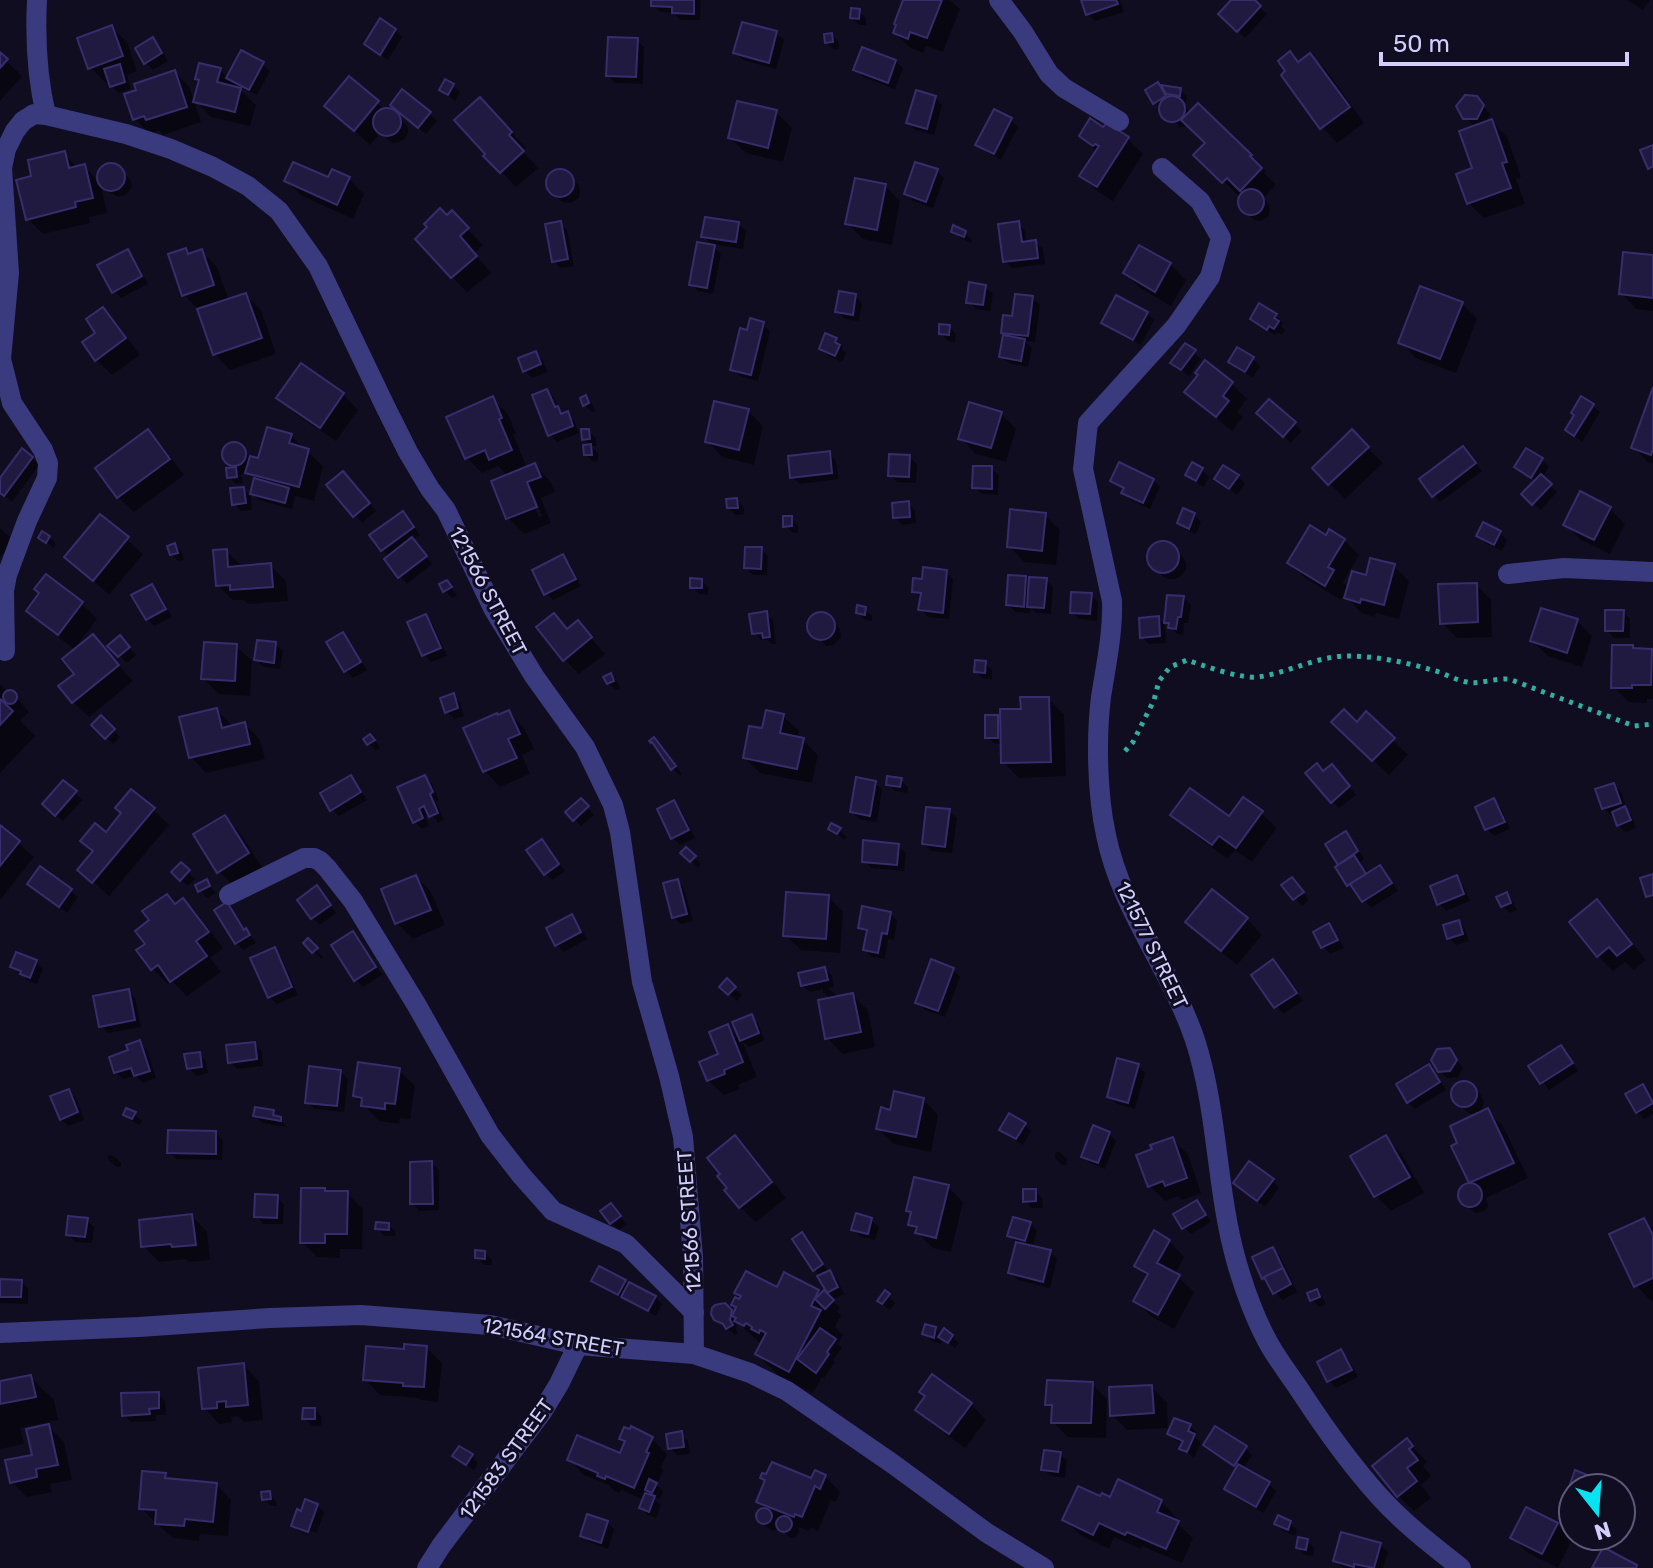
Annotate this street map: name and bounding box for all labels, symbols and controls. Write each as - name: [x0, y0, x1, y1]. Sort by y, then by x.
- scale bar: [1381, 16, 1627, 66]
- text: 50 m: [1393, 30, 1450, 58]
- street label: 121566 STREET: [444, 522, 532, 660]
- street label: 121577 STREET: [1111, 877, 1193, 1013]
- street label: 121566 STREET: [672, 1149, 706, 1293]
- street label: 121564 STREET: [481, 1313, 626, 1361]
- street label: 121583 STREET: [454, 1394, 558, 1524]
- north arrow: [1557, 1472, 1637, 1552]
- text: N: [1591, 1515, 1614, 1546]

